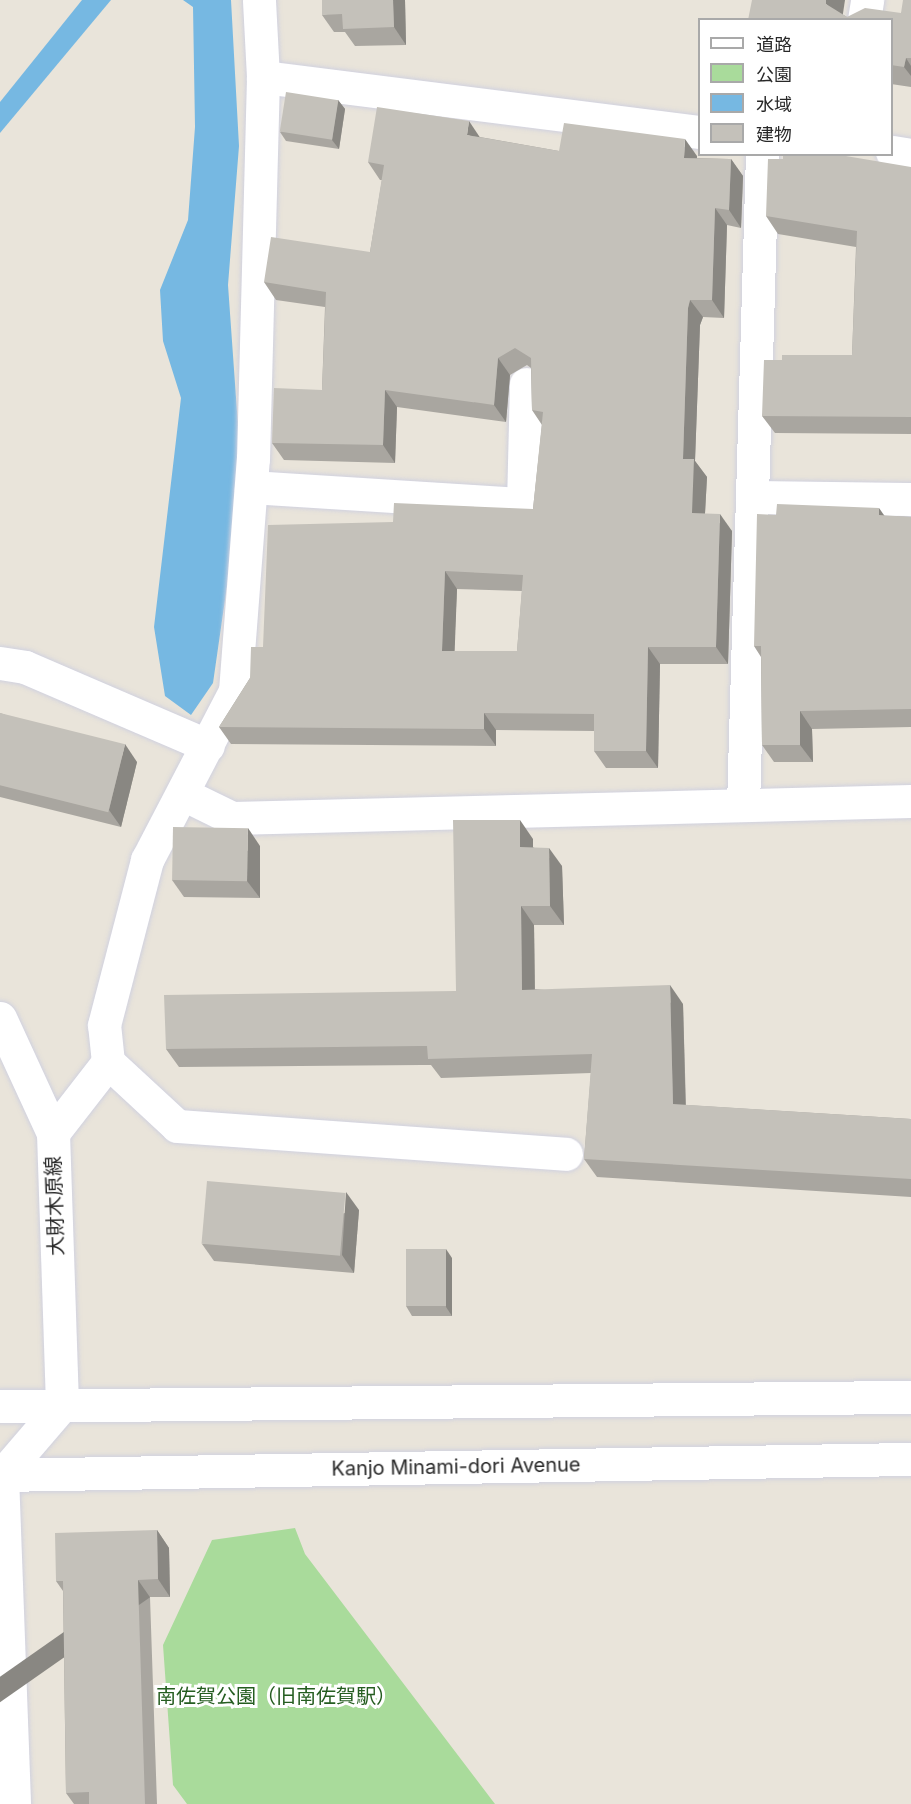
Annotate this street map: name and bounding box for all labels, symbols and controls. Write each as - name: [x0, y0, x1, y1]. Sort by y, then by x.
- legend: [698, 18, 893, 156]
- text: 道路: [756, 34, 792, 55]
- text: 公園: [756, 64, 792, 85]
- text: 水域: [756, 94, 792, 115]
- text: 建物: [756, 124, 792, 145]
- street label: 大財木原線: [41, 1156, 69, 1256]
- street label: Kanjo Minami-dori Avenue: [331, 1453, 581, 1481]
- park label: 南佐賀公園（旧南佐賀駅）: [156, 1684, 396, 1708]

